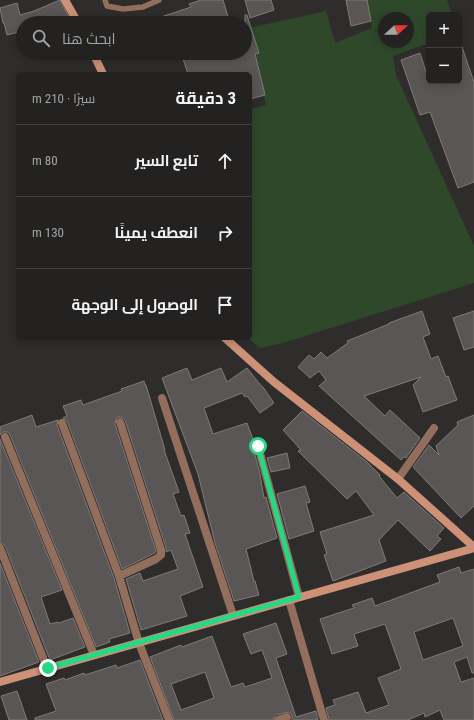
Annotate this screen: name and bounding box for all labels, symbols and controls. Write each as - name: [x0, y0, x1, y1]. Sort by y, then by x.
- north arrow: [378, 12, 414, 48]
- map controls: [426, 12, 462, 84]
- button: +: [426, 12, 462, 48]
- search box: [16, 16, 252, 60]
- icon: search: [30, 27, 52, 49]
- text: ابحث هنا: [62, 30, 116, 48]
- button: −: [426, 48, 462, 84]
- text: 3 دقيقة: [175, 88, 236, 108]
- text: سيرًا · 210 m: [32, 91, 95, 106]
- icon: ahead: [214, 150, 236, 172]
- text: تابع السير: [135, 152, 198, 170]
- text: 80 m: [32, 153, 58, 168]
- icon: right: [214, 222, 236, 244]
- text: انعطف يمينًا: [115, 224, 198, 242]
- text: 130 m: [32, 225, 64, 240]
- icon: arrive: [214, 294, 236, 316]
- text: الوصول إلى الوجهة: [72, 296, 198, 314]
- route start: [249, 437, 267, 455]
- route end: [39, 659, 57, 677]

